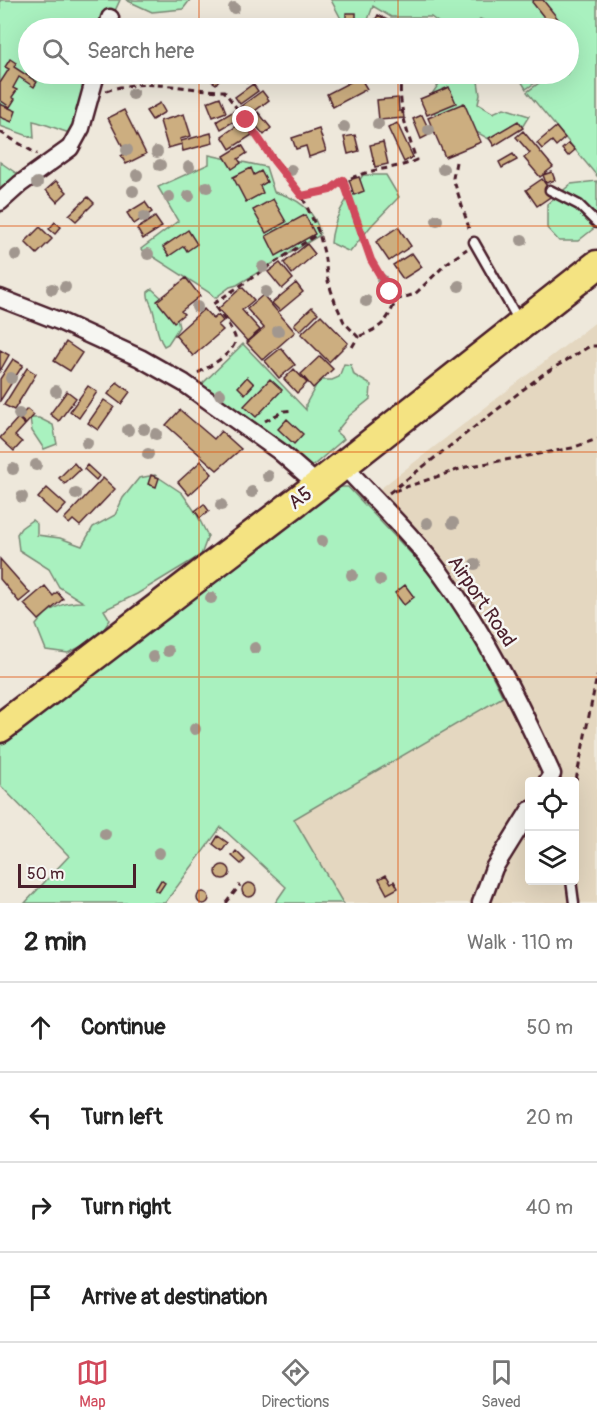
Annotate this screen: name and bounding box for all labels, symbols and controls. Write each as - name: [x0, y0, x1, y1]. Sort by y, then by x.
- search box: [18, 18, 579, 84]
- icon: search: [39, 35, 72, 68]
- text: Search here: [87, 37, 194, 65]
- route end: [232, 106, 258, 132]
- route start: [376, 278, 402, 304]
- street label: A5: [283, 481, 317, 515]
- street label: Airport Road: [442, 551, 522, 651]
- map controls: [525, 777, 579, 885]
- button: locate: [525, 777, 579, 831]
- button: layers: [525, 831, 579, 885]
- scale bar: [18, 861, 136, 888]
- text: 50 m: [27, 864, 64, 884]
- text: 2 min: [24, 926, 86, 958]
- text: Walk · 110 m: [467, 930, 573, 955]
- icon: ahead: [24, 1011, 57, 1044]
- text: Continue: [81, 1013, 165, 1041]
- text: 50 m: [526, 1015, 573, 1040]
- icon: left: [24, 1101, 57, 1134]
- text: Turn left: [81, 1103, 163, 1131]
- text: 20 m: [526, 1105, 573, 1130]
- icon: right: [24, 1191, 57, 1224]
- text: Turn right: [81, 1193, 171, 1221]
- text: 40 m: [526, 1195, 573, 1220]
- icon: arrive: [24, 1281, 57, 1314]
- text: Arrive at destination: [81, 1283, 267, 1311]
- tab: Map: [76, 1356, 109, 1412]
- tab: Directions: [261, 1356, 329, 1412]
- tab: Saved: [481, 1356, 521, 1412]

